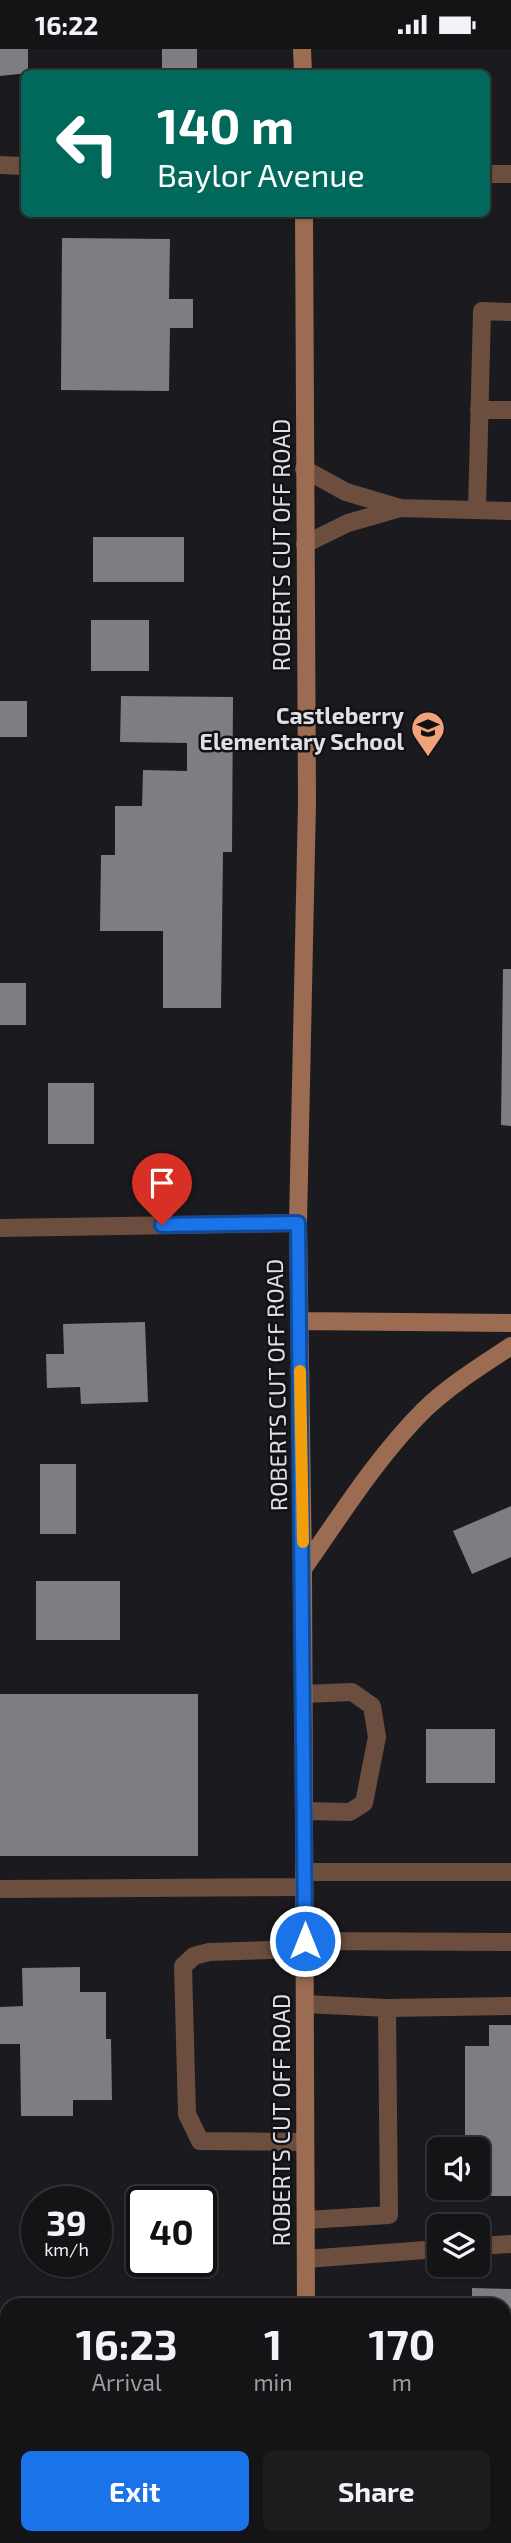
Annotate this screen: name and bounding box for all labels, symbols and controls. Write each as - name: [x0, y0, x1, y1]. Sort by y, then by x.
- text: 16:22: [35, 9, 98, 40]
- text: 140 m: [157, 95, 294, 154]
- icon: left: [42, 98, 133, 189]
- text: Baylor Avenue: [157, 155, 365, 193]
- street label: ROBERTS CUT OFF ROAD: [267, 419, 295, 671]
- place label: Castleberry Elementary School: [200, 701, 404, 755]
- school or university icon: Castleberry Elementary School: [409, 709, 447, 758]
- pin: [132, 1153, 192, 1225]
- icon: arrive: [143, 1164, 181, 1202]
- street label: ROBERTS CUT OFF ROAD: [260, 1259, 292, 1511]
- position arrow: [268, 1904, 342, 1978]
- street label: ROBERTS CUT OFF ROAD: [267, 1994, 295, 2246]
- map controls: [427, 2137, 490, 2277]
- button: sound: [427, 2137, 490, 2200]
- speed limit sign: 40: [126, 2186, 217, 2277]
- text: 39: [46, 2201, 87, 2243]
- button: layers: [427, 2214, 490, 2277]
- text: km/h: [44, 2238, 89, 2260]
- text: 16:23: [76, 2318, 178, 2368]
- text: 1: [264, 2318, 282, 2368]
- text: 170: [368, 2318, 435, 2368]
- text: Arrival: [92, 2368, 162, 2396]
- text: min: [253, 2368, 293, 2396]
- text: m: [392, 2368, 412, 2396]
- button: Exit: [21, 2451, 249, 2531]
- button: Share: [263, 2451, 490, 2531]

